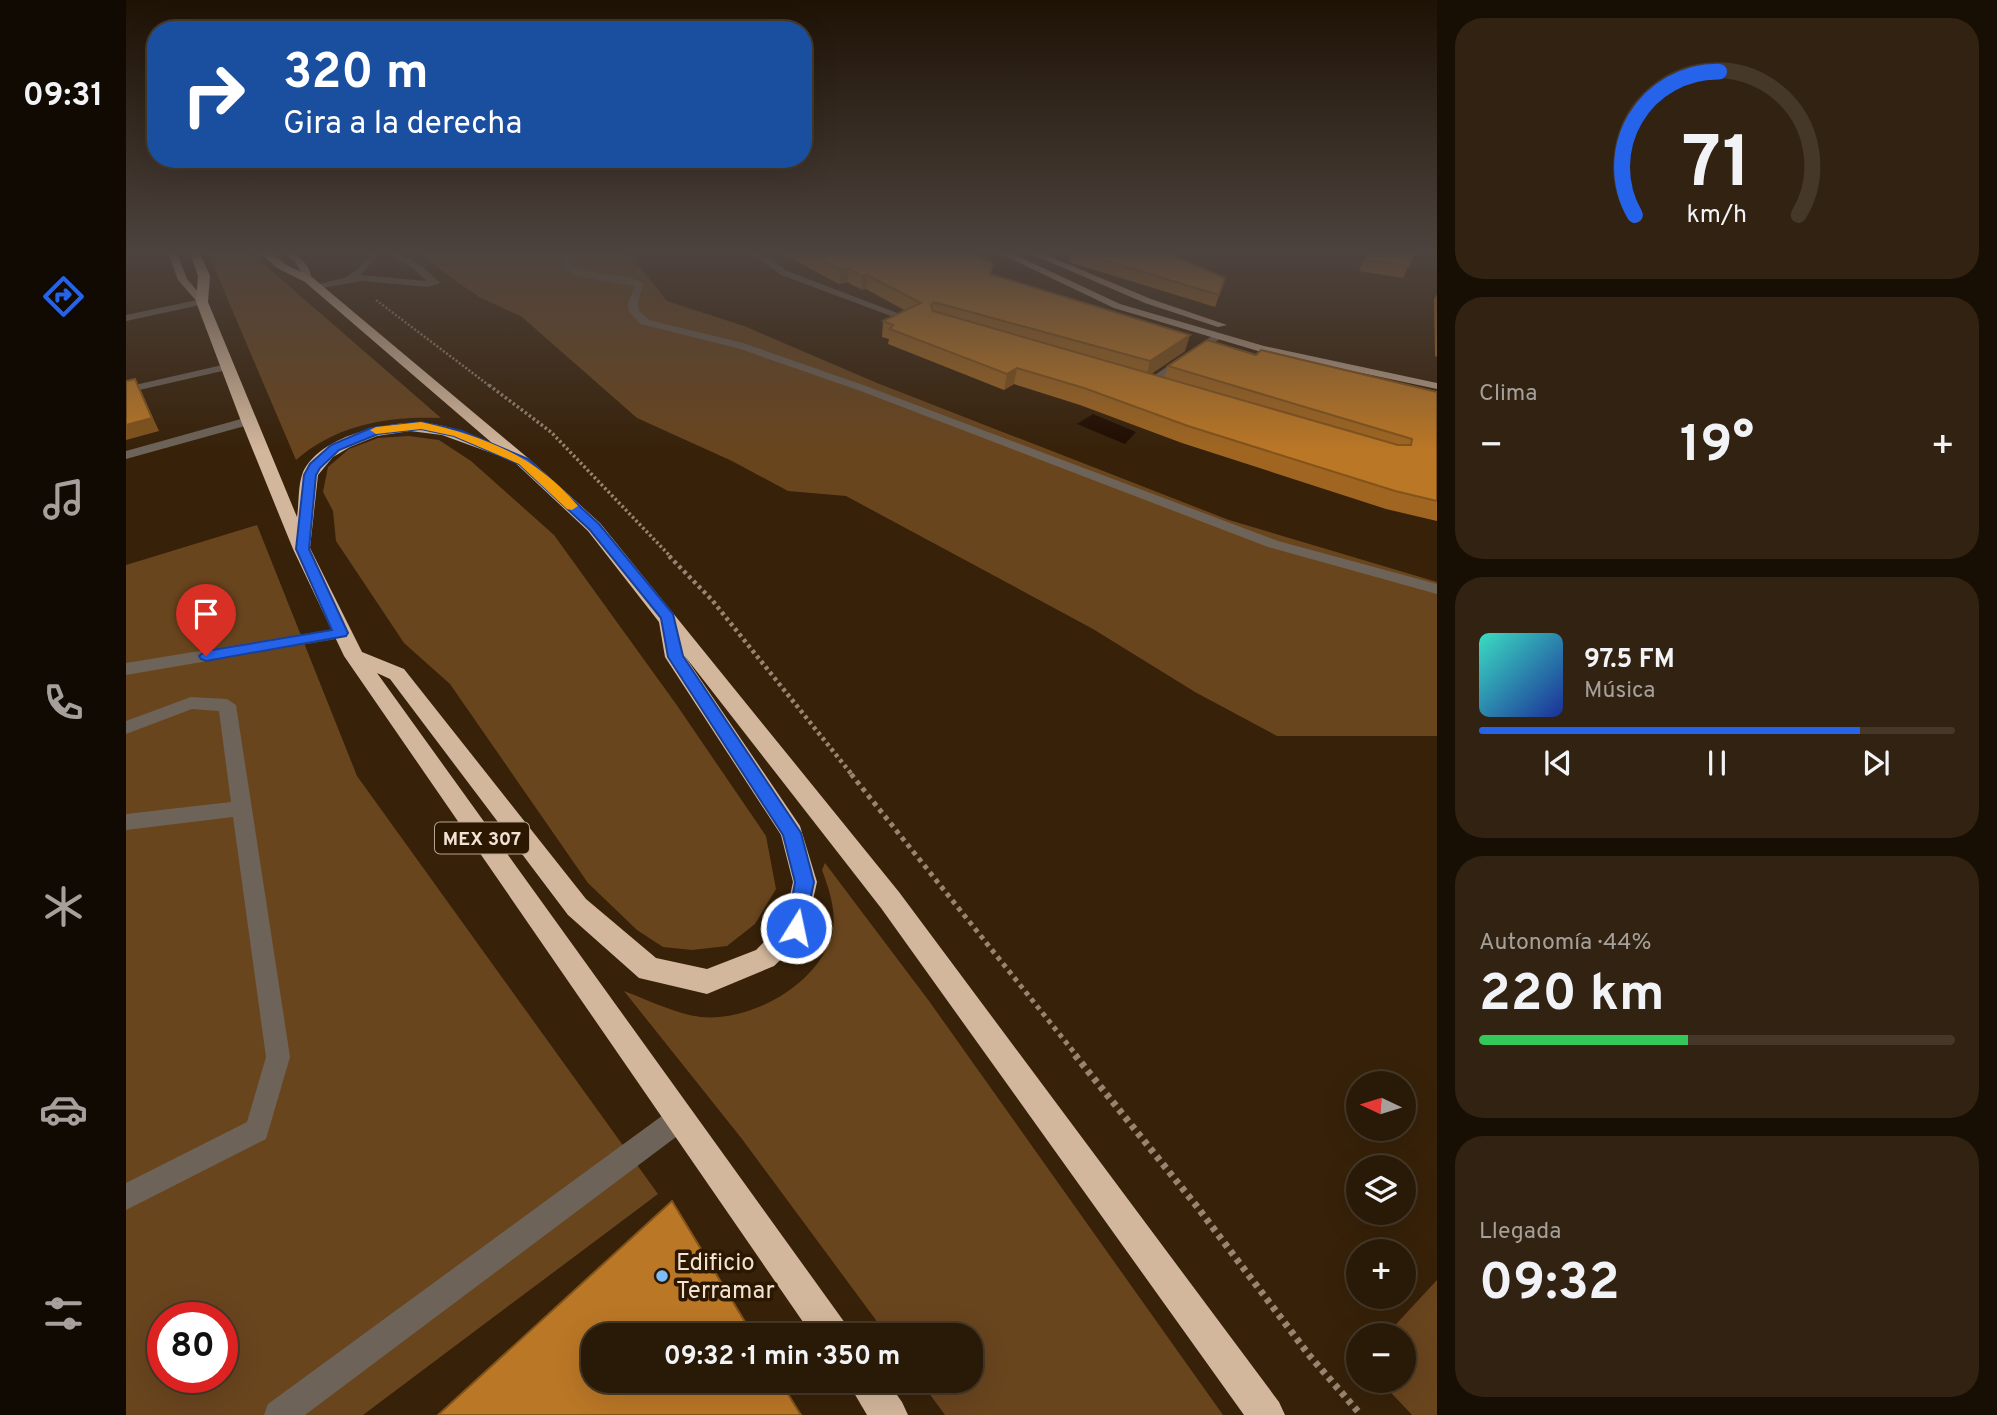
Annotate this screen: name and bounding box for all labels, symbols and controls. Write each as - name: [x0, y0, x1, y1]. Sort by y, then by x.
- text: 320 m: [283, 44, 429, 106]
- icon: right: [168, 49, 259, 140]
- text: 09:31: [23, 77, 103, 117]
- text: Gira a la derecha: [283, 105, 522, 145]
- text: 71: [1682, 121, 1752, 213]
- text: km/h: [1687, 200, 1747, 232]
- icon: directions: [39, 272, 88, 321]
- text: Clima: [1479, 380, 1537, 409]
- text: 19°: [1680, 414, 1754, 480]
- text: −: [1479, 423, 1504, 472]
- text: +: [1930, 423, 1955, 472]
- icon: music: [39, 475, 88, 524]
- pin: [176, 584, 236, 656]
- icon: arrive: [187, 595, 225, 633]
- text: 97.5 FM: [1584, 644, 1675, 677]
- text: Música: [1584, 677, 1655, 706]
- icon: phone: [39, 678, 88, 727]
- icon: previous: [1539, 744, 1577, 782]
- icon: pause: [1698, 744, 1736, 782]
- icon: next: [1857, 744, 1895, 782]
- road number: MEX 307: [435, 822, 529, 853]
- icon: climate: [39, 882, 88, 931]
- position arrow: [759, 891, 833, 965]
- text: Autonomía · 44%: [1479, 929, 1651, 958]
- text: 220 km: [1479, 963, 1665, 1029]
- north arrow: [1346, 1071, 1416, 1141]
- map controls: [1346, 1071, 1416, 1393]
- icon: car: [39, 1085, 88, 1134]
- button: layers: [1346, 1155, 1416, 1225]
- text: Llegada: [1479, 1218, 1561, 1247]
- button: +: [1346, 1239, 1416, 1309]
- place label: Edificio Terramar: [676, 1249, 775, 1307]
- text: 09:32: [1479, 1252, 1620, 1318]
- marker: Edificio Terramar: [654, 1268, 670, 1284]
- icon: filters: [39, 1289, 88, 1338]
- speed limit sign: 80: [147, 1302, 238, 1393]
- button: −: [1346, 1323, 1416, 1393]
- text: 09:32 · 1 min · 350 m: [664, 1341, 900, 1374]

